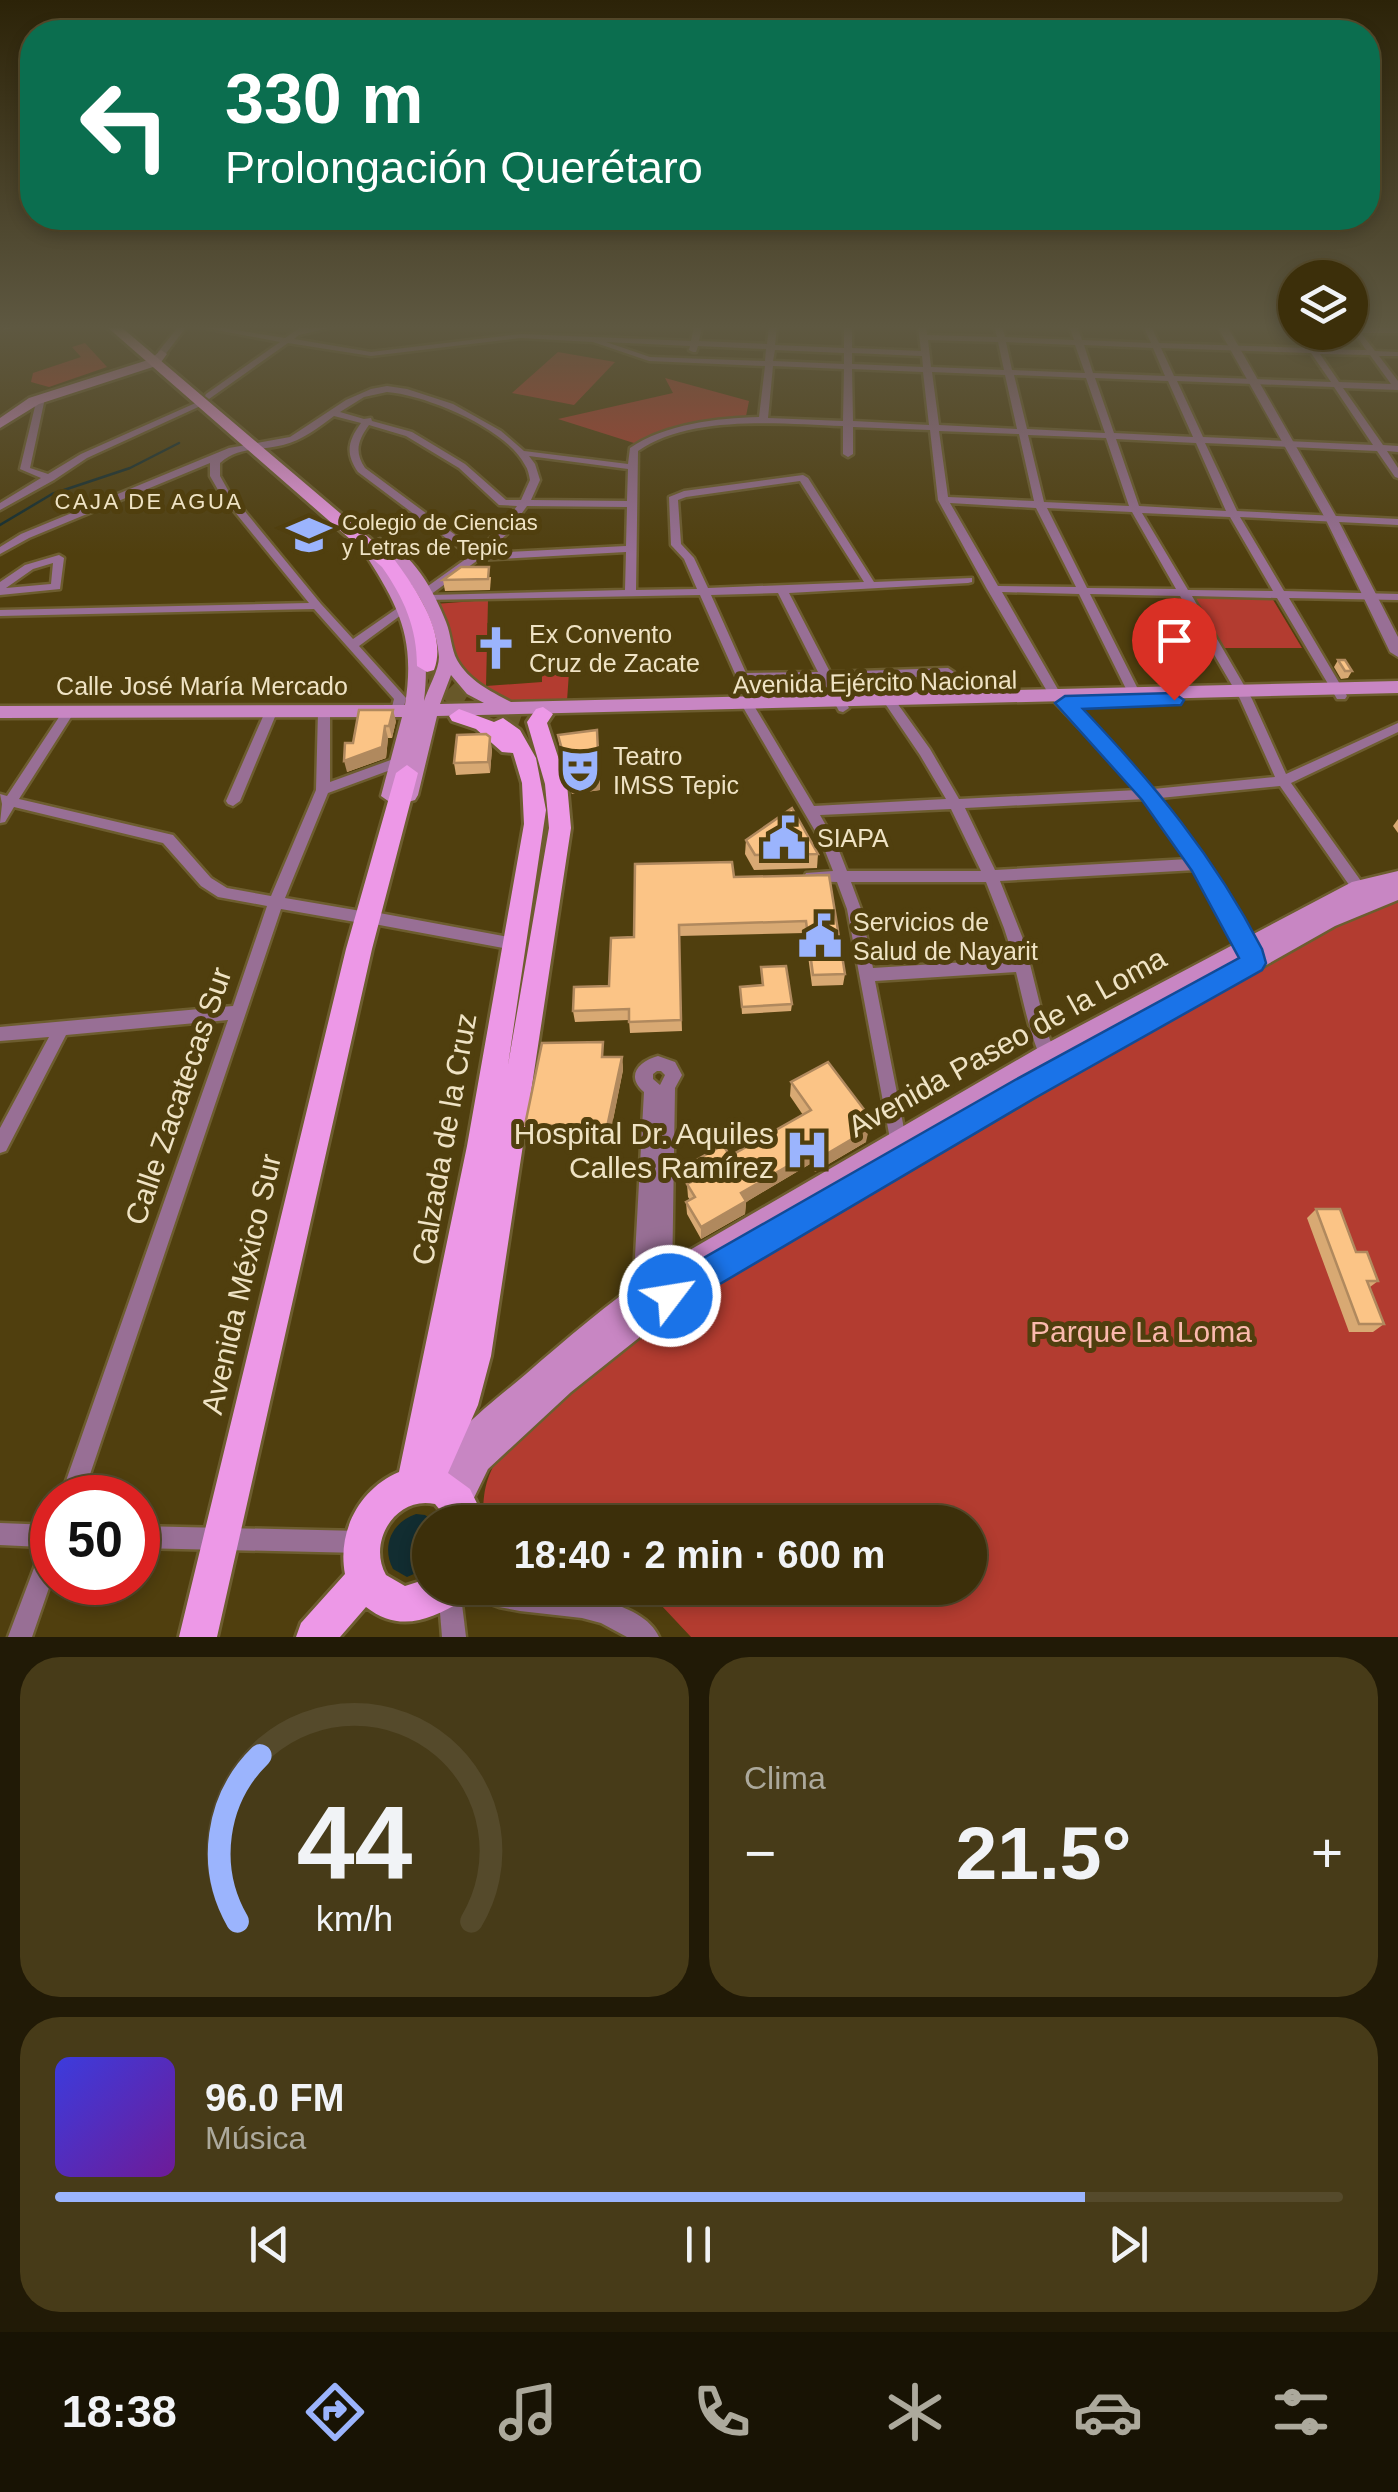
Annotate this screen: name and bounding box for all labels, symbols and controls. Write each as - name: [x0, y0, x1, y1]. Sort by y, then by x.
- icon: left: [60, 60, 190, 190]
- text: 330 m: [225, 60, 423, 138]
- text: Prolongación Querétaro: [225, 142, 703, 193]
- map controls: [1278, 260, 1368, 350]
- button: layers: [1278, 260, 1368, 350]
- district label: CAJA DE AGUA: [55, 489, 243, 514]
- place label: Colegio de Ciencias y Letras de Tepic: [342, 510, 538, 560]
- school or university icon: Colegio de Ciencias y Letras de Tepic: [285, 511, 333, 559]
- pin: [1132, 598, 1217, 701]
- icon: arrive: [1147, 613, 1202, 668]
- place label: Ex Convento Cruz de Zacate: [529, 620, 700, 677]
- church icon: Ex Convento Cruz de Zacate: [472, 624, 520, 672]
- street label: Avenida Ejército Nacional: [733, 666, 1017, 698]
- street label: Calle José María Mercado: [56, 672, 348, 700]
- place label: Teatro IMSS Tepic: [613, 742, 739, 799]
- theatre icon: Teatro IMSS Tepic: [556, 746, 604, 794]
- public building icon: SIAPA: [760, 814, 808, 862]
- place label: SIAPA: [817, 824, 889, 852]
- place label: Servicios de Salud de Nayarit: [853, 908, 1038, 965]
- public building icon: Servicios de Salud de Nayarit: [796, 912, 844, 960]
- street label: Avenida Paseo de la Loma: [842, 941, 1172, 1143]
- street label: Calle Zacatecas Sur: [118, 963, 238, 1229]
- street label: Calzada de la Cruz: [406, 1011, 482, 1267]
- place label: Hospital Dr. Aquiles Calles Ramírez: [514, 1117, 774, 1184]
- hospital icon: Hospital Dr. Aquiles Calles Ramírez: [783, 1126, 831, 1174]
- street label: Avenida México Sur: [195, 1151, 287, 1417]
- position arrow: [618, 1244, 722, 1348]
- park label: Parque La Loma: [1030, 1315, 1252, 1348]
- speed limit sign: 50: [30, 1475, 160, 1605]
- text: 18:40 · 2 min · 600 m: [514, 1534, 885, 1576]
- text: Clima: [744, 1760, 826, 1796]
- text: 44: [297, 1785, 412, 1901]
- text: 21.5°: [956, 1811, 1131, 1895]
- text: −: [744, 1822, 776, 1884]
- text: +: [1311, 1822, 1343, 1884]
- text: km/h: [316, 1899, 393, 1939]
- text: 96.0 FM: [205, 2077, 344, 2119]
- text: Música: [205, 2120, 306, 2156]
- icon: previous: [242, 2217, 297, 2272]
- icon: pause: [671, 2217, 726, 2272]
- icon: next: [1101, 2217, 1156, 2272]
- icon: directions: [300, 2377, 370, 2447]
- icon: music: [493, 2377, 563, 2447]
- icon: phone: [687, 2377, 757, 2447]
- icon: climate: [880, 2377, 950, 2447]
- icon: car: [1073, 2377, 1143, 2447]
- icon: filters: [1266, 2377, 1336, 2447]
- text: 18:38: [62, 2386, 177, 2437]

